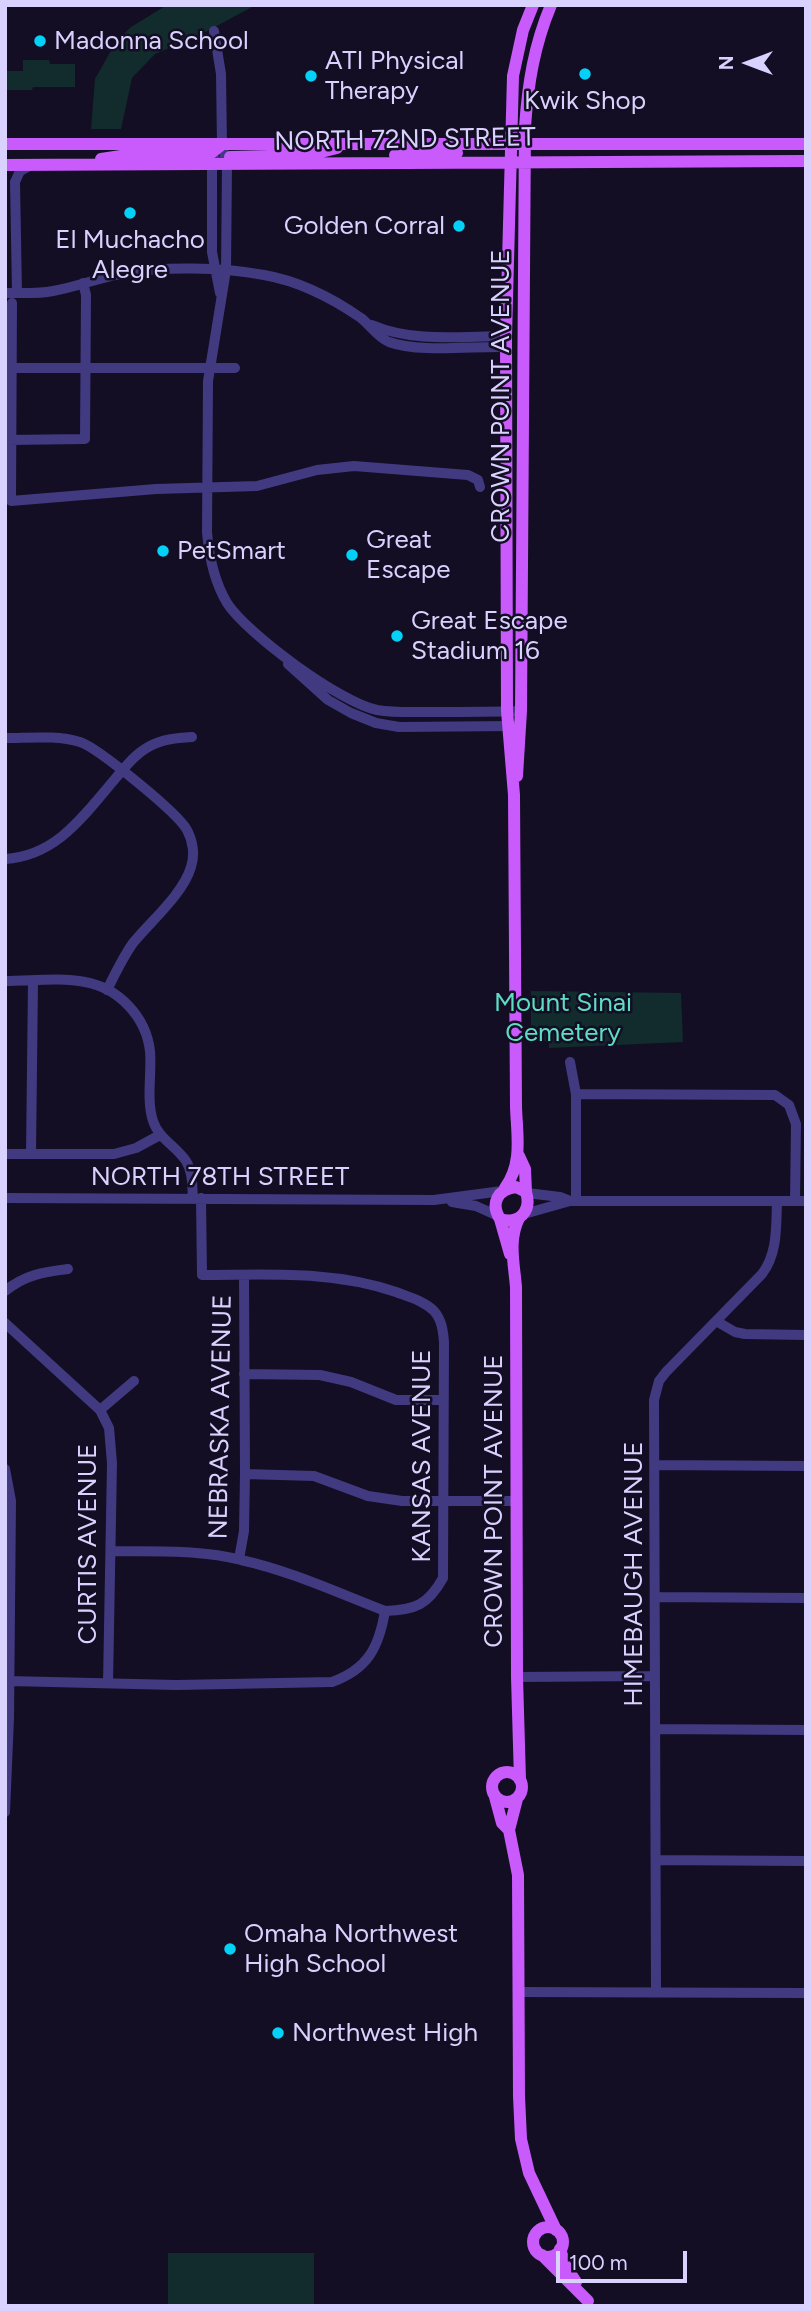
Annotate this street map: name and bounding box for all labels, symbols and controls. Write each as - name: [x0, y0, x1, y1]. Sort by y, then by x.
- place label: Madonna School: [54, 25, 249, 57]
- north arrow: [713, 28, 783, 98]
- marker: Madonna School: [32, 33, 48, 49]
- place label: ATI Physical Therapy: [325, 45, 464, 106]
- text: N: [715, 56, 738, 70]
- marker: Kwik Shop: [577, 66, 593, 82]
- marker: ATI Physical Therapy: [303, 68, 319, 84]
- place label: Kwik Shop: [524, 85, 646, 117]
- street label: NORTH 72ND STREET: [274, 122, 536, 158]
- marker: El Muchacho Alegre: [122, 205, 138, 221]
- place label: Golden Corral: [284, 210, 445, 242]
- marker: Golden Corral: [451, 218, 467, 234]
- place label: El Muchacho Alegre: [55, 224, 205, 286]
- street label: CROWN POINT AVENUE: [485, 249, 517, 543]
- place label: Great Escape: [366, 524, 450, 586]
- place label: PetSmart: [177, 535, 286, 567]
- marker: PetSmart: [155, 543, 171, 559]
- marker: Great Escape: [344, 547, 360, 563]
- place label: Great Escape Stadium 16: [411, 605, 568, 666]
- marker: Great Escape Stadium 16: [389, 628, 405, 644]
- park label: Mount Sinai Cemetery: [494, 987, 632, 1048]
- street label: NORTH 78TH STREET: [91, 1161, 349, 1193]
- street label: NEBRASKA AVENUE: [203, 1294, 239, 1540]
- street label: KANSAS AVENUE: [406, 1349, 438, 1563]
- street label: CROWN POINT AVENUE: [478, 1354, 510, 1648]
- street label: HIMEBAUGH AVENUE: [618, 1441, 650, 1707]
- street label: CURTIS AVENUE: [72, 1444, 104, 1644]
- place label: Omaha Northwest High School: [244, 1918, 458, 1980]
- marker: Omaha Northwest High School: [222, 1941, 238, 1957]
- place label: Northwest High: [292, 2017, 478, 2049]
- marker: Northwest High: [270, 2025, 286, 2041]
- scale bar: [559, 2238, 690, 2282]
- text: 100 m: [569, 2250, 628, 2275]

